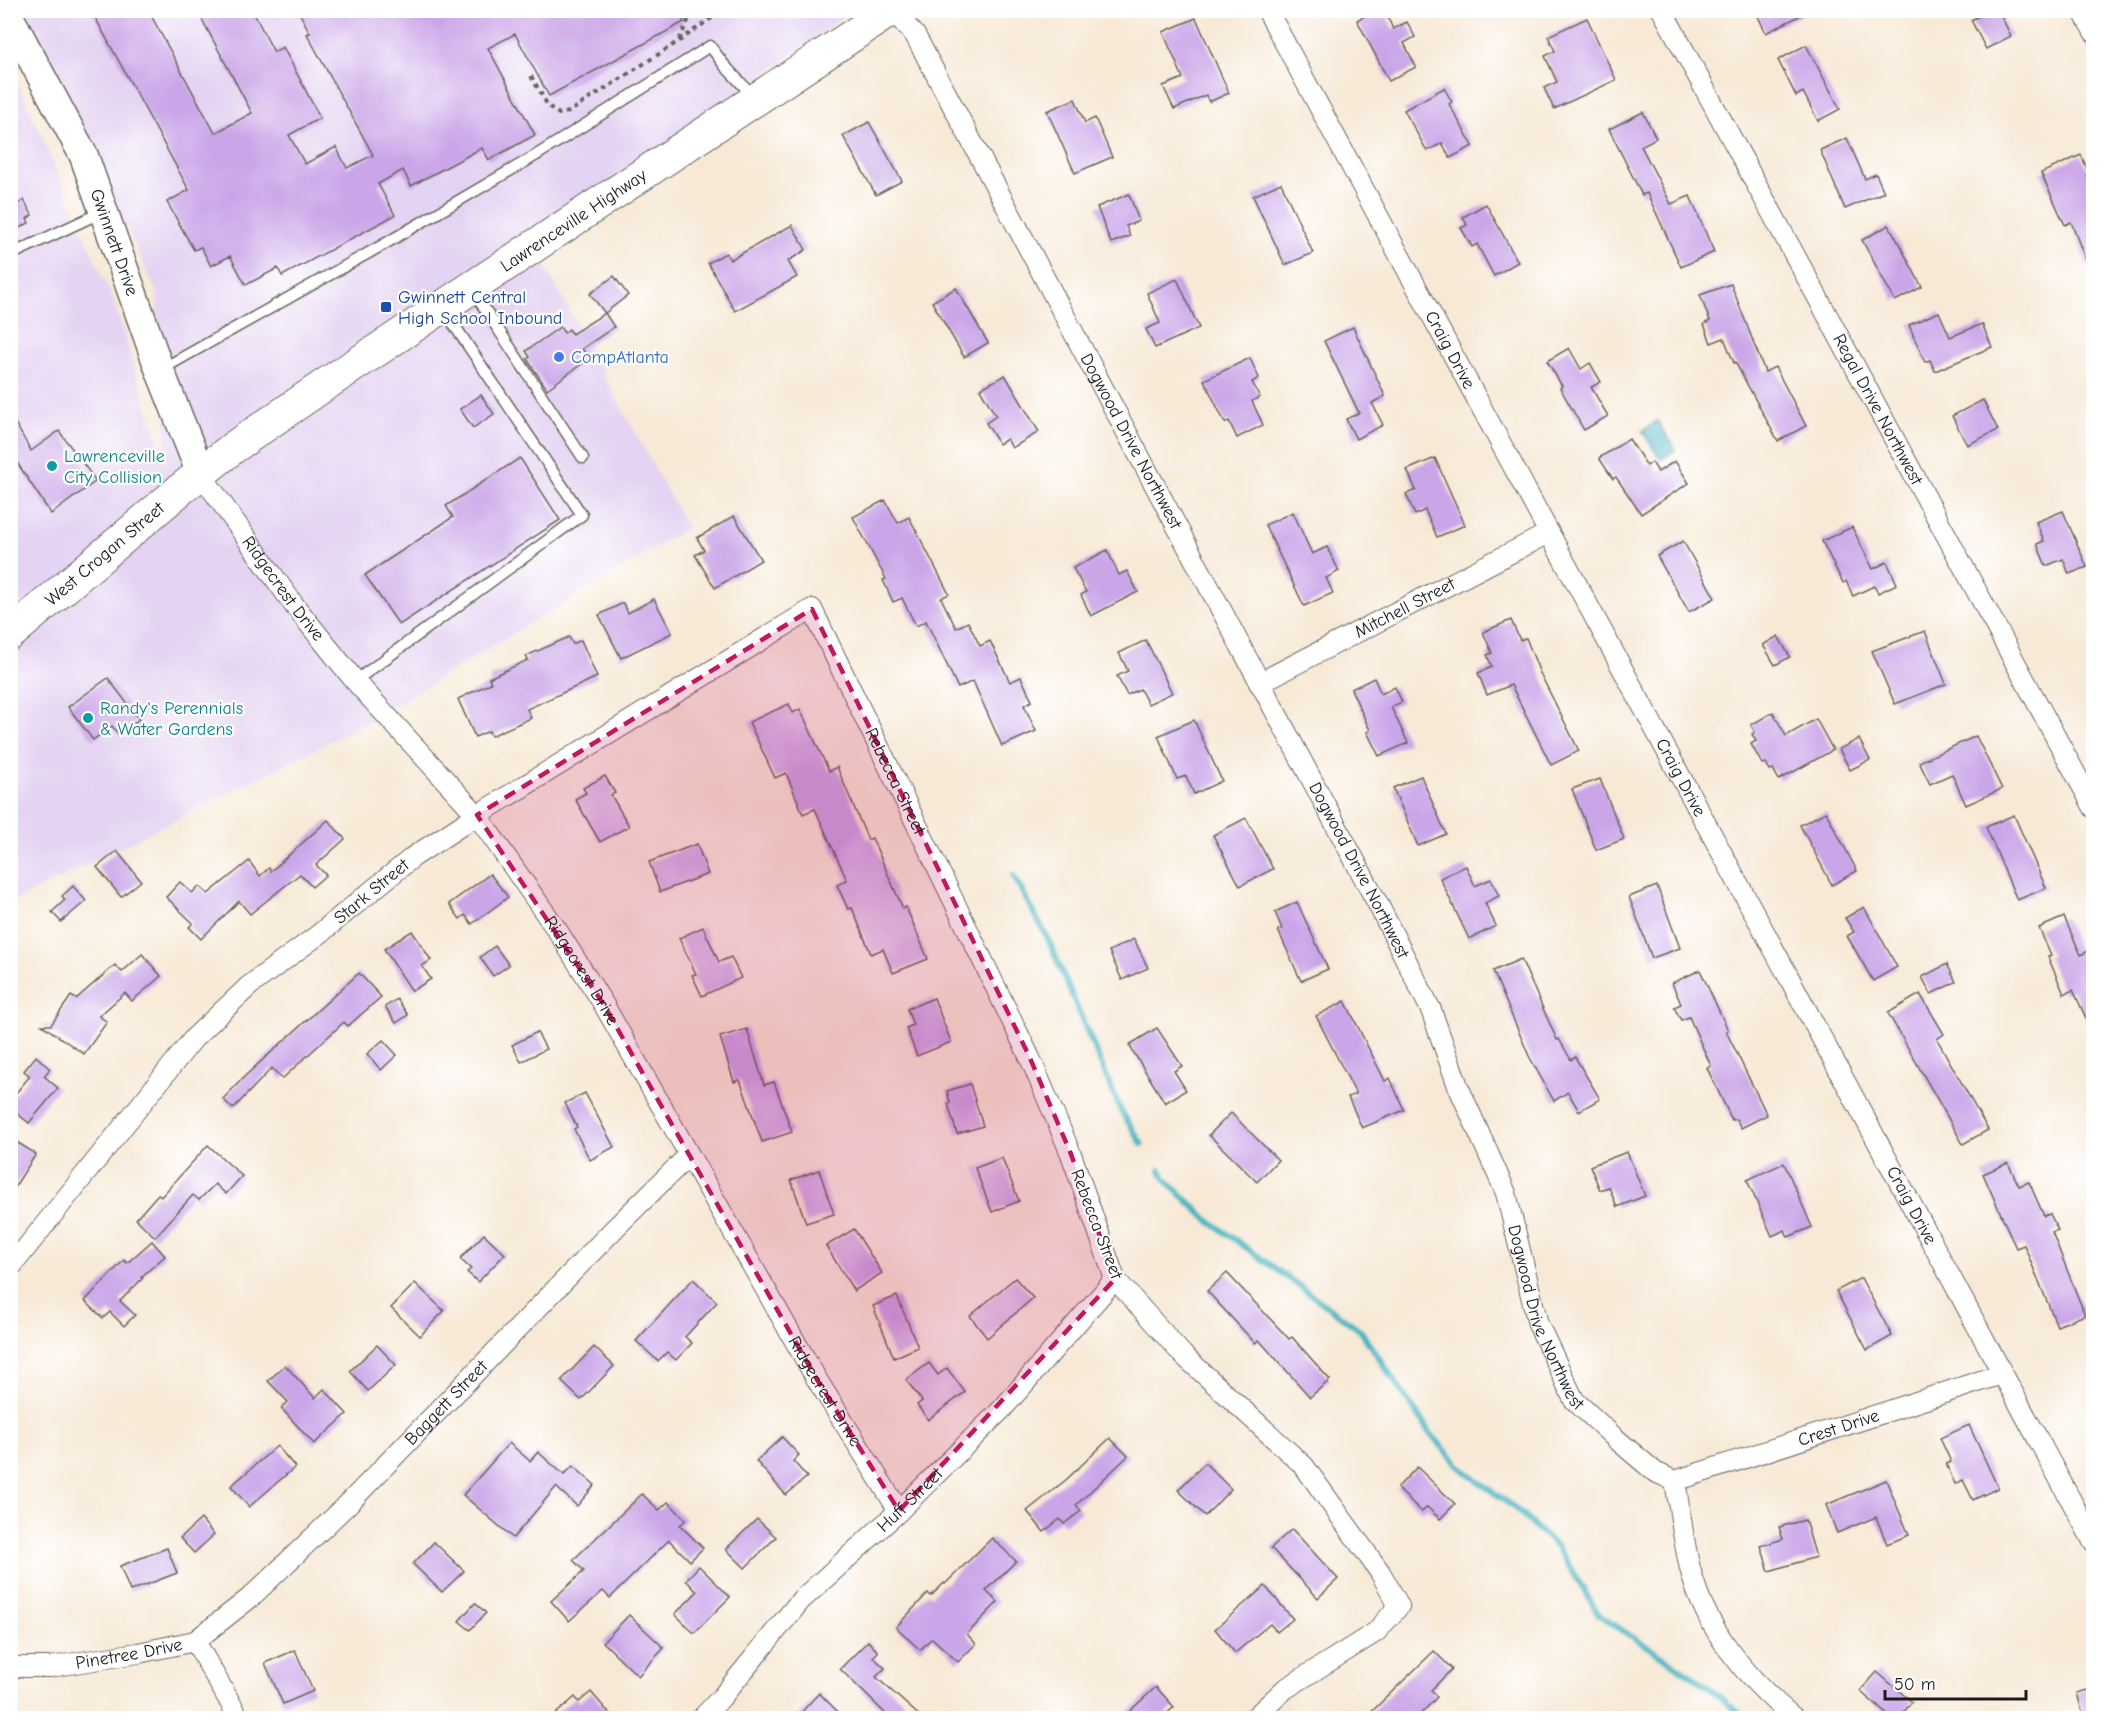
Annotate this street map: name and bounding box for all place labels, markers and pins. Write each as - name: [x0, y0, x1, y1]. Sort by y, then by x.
- place label: Gwinnett Central High School Inbound: [398, 287, 562, 329]
- marker: Gwinnett Central High School Inbound: [379, 300, 393, 314]
- place label: CompAtlanta: [571, 347, 669, 368]
- marker: CompAtlanta: [552, 350, 566, 364]
- place label: Lawrenceville City Collision: [64, 446, 165, 488]
- marker: Lawrenceville City Collision: [45, 459, 59, 473]
- place label: Randy's Perennials & Water Gardens: [100, 698, 243, 740]
- marker: Randy's Perennials & Water Gardens: [81, 711, 95, 725]

